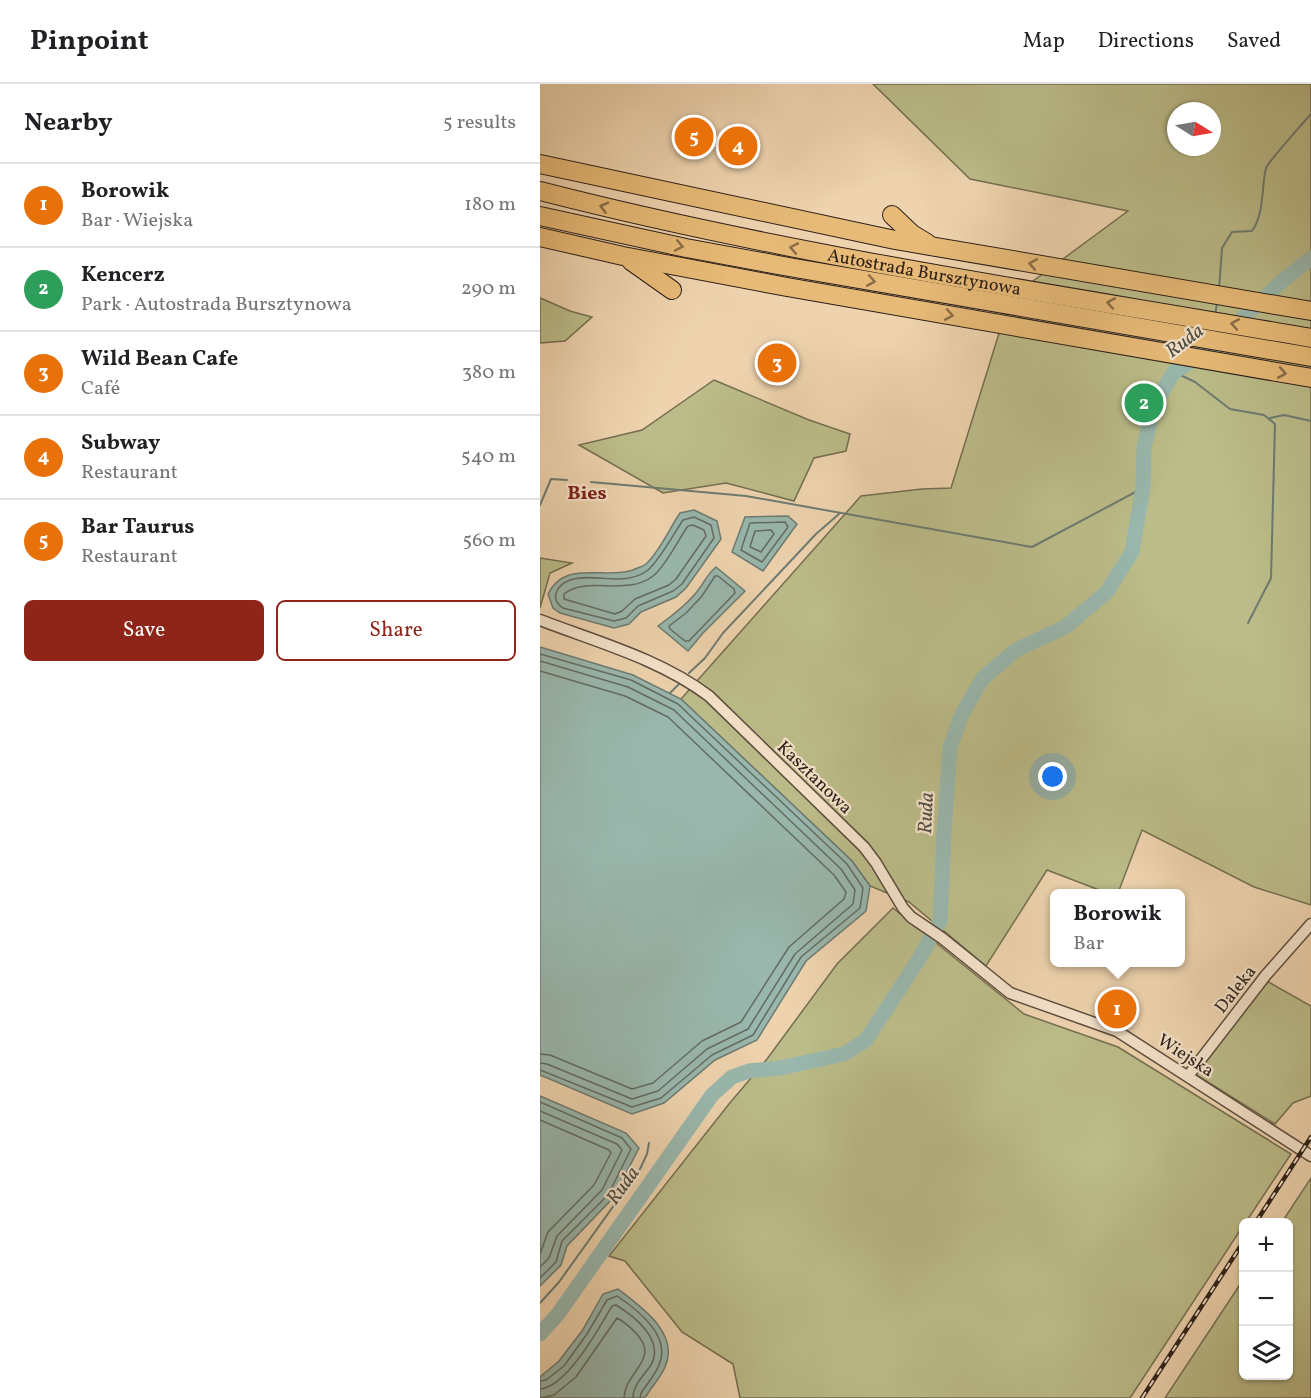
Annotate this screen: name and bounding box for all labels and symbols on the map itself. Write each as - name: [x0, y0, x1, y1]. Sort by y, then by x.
- north arrow: [1167, 102, 1221, 156]
- pin: 5: [674, 115, 714, 160]
- pin: 4: [718, 124, 758, 168]
- one-way arrow: [599, 202, 609, 215]
- one-way arrow: [674, 239, 684, 252]
- one-way arrow: [790, 242, 799, 254]
- street label: Autostrada Bursztynowa: [825, 244, 1023, 303]
- one-way arrow: [1028, 258, 1038, 271]
- one-way arrow: [866, 274, 876, 287]
- one-way arrow: [1106, 297, 1116, 310]
- one-way arrow: [944, 308, 954, 321]
- water label: Ruda: [1160, 318, 1210, 365]
- one-way arrow: [1230, 319, 1239, 331]
- pin: 3: [758, 340, 796, 386]
- one-way arrow: [1277, 366, 1287, 379]
- pin: 2: [1124, 380, 1164, 426]
- district label: Bies: [567, 480, 607, 508]
- street label: Kasztanowa: [771, 736, 857, 821]
- your location: [1038, 762, 1067, 791]
- water label: Ruda: [912, 792, 942, 835]
- street label: Daleka: [1209, 961, 1263, 1019]
- pin: 1: [1098, 986, 1136, 1032]
- street label: Wiejska: [1152, 1029, 1218, 1084]
- water label: Ruda: [600, 1161, 647, 1211]

